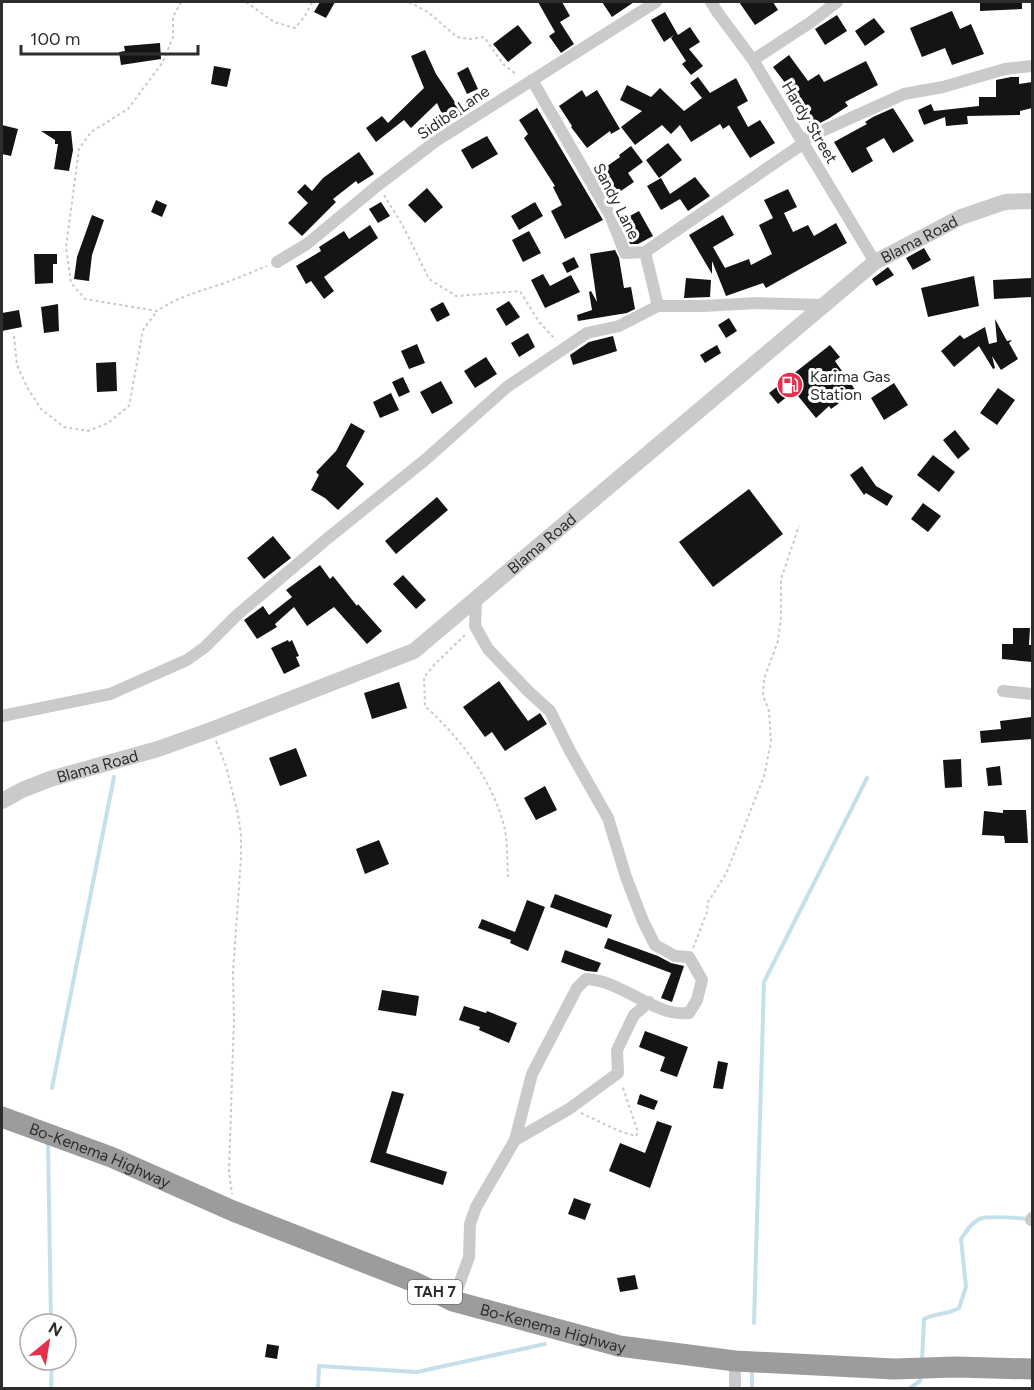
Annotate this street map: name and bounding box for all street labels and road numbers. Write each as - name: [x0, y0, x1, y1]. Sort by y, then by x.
- street label: Hardy Street: [778, 78, 841, 167]
- street label: Sidibe Lane: [414, 81, 493, 143]
- street label: Sandy Lane: [589, 160, 644, 243]
- street label: Blama Road: [878, 211, 961, 267]
- street label: Blama Road: [504, 509, 580, 578]
- street label: Blama Road: [54, 746, 140, 787]
- street label: Bo-Kenema Highway: [27, 1119, 174, 1192]
- road number: TAH 7: [408, 1280, 462, 1304]
- street label: Bo-Kenema Highway: [478, 1300, 628, 1357]

